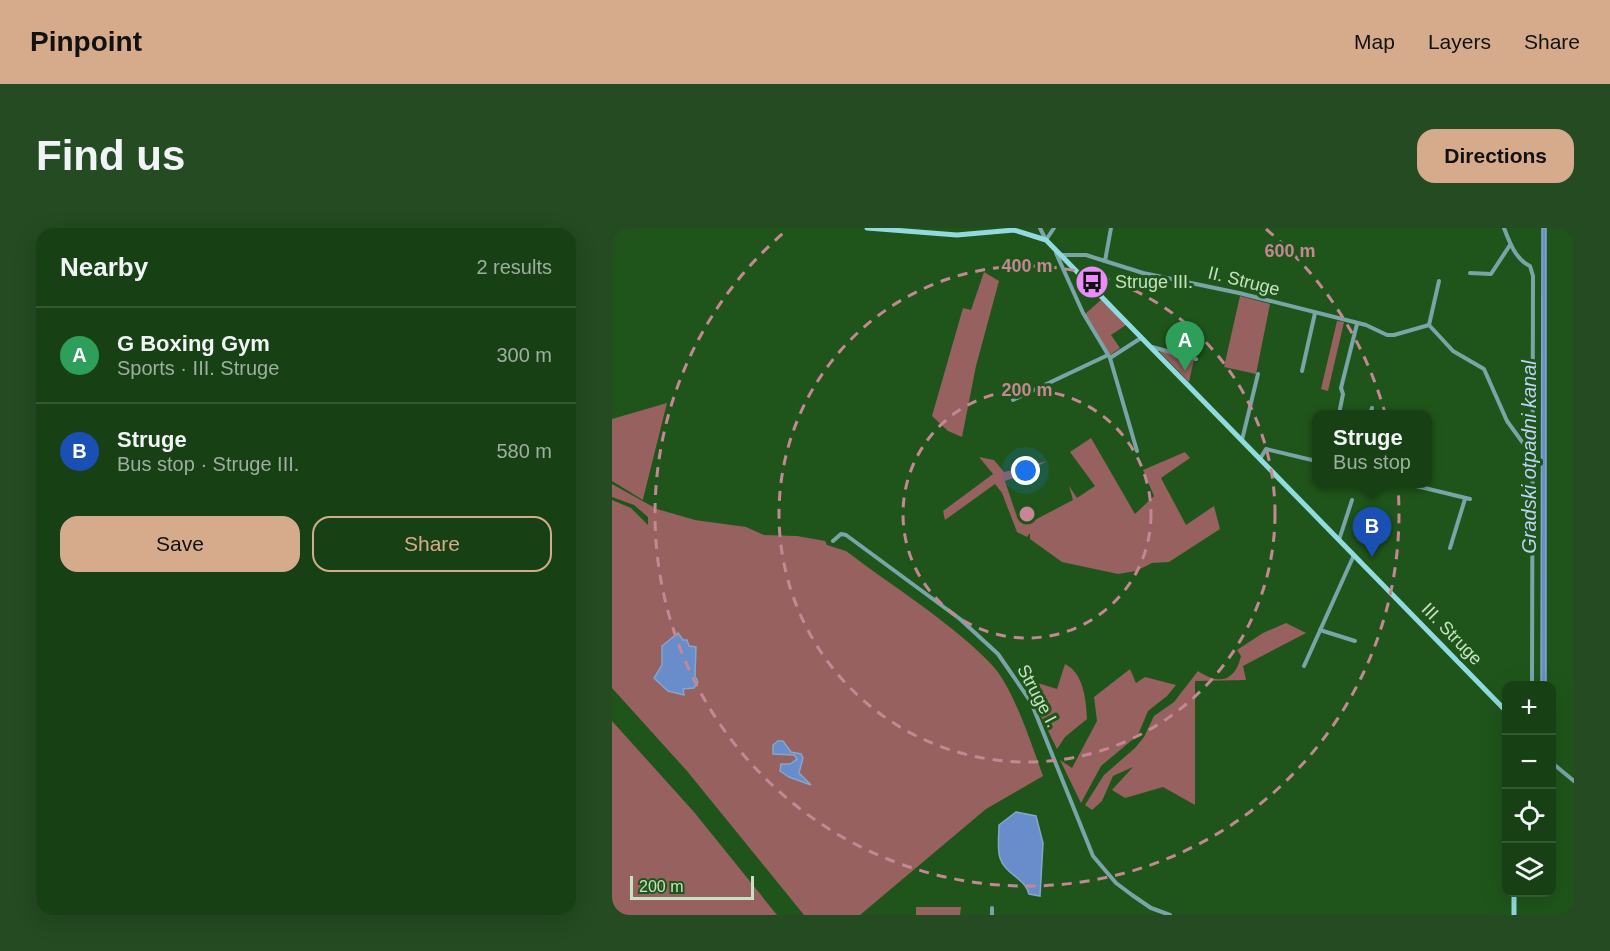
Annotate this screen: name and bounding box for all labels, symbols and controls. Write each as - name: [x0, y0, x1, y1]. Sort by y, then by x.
- text: Pinpoint: [30, 26, 142, 57]
- text: Map: [1354, 30, 1395, 53]
- text: Layers: [1428, 30, 1491, 53]
- text: Share: [1524, 30, 1580, 53]
- button: Directions: [1417, 129, 1574, 183]
- text: Find us: [36, 132, 185, 179]
- text: 600 m: [1264, 241, 1316, 261]
- text: Nearby: [60, 252, 148, 282]
- text: 2 results: [476, 256, 552, 278]
- text: 400 m: [1001, 256, 1053, 276]
- street label: II. Struge: [1206, 262, 1282, 300]
- bus stop icon: Struge III.: [1074, 264, 1110, 300]
- place label: Struge III.: [1115, 272, 1193, 292]
- pin: A: [1166, 322, 1204, 371]
- text: G Boxing Gym: [117, 331, 270, 356]
- text: A: [72, 344, 87, 366]
- text: 300 m: [496, 344, 552, 366]
- text: Sports · III. Struge: [117, 357, 279, 379]
- water label: Gradski otpadni kanal: [1518, 360, 1540, 554]
- text: 200 m: [1001, 380, 1053, 400]
- popup: [1312, 410, 1432, 488]
- text: Struge: [1333, 425, 1403, 450]
- text: Struge: [117, 427, 187, 452]
- text: B: [72, 440, 87, 462]
- text: 580 m: [496, 440, 552, 462]
- text: Bus stop: [1333, 451, 1411, 473]
- text: Bus stop · Struge III.: [117, 453, 299, 475]
- your location: [1011, 456, 1040, 485]
- centre of rings: [1017, 504, 1037, 524]
- pin: B: [1352, 508, 1392, 557]
- button: Save: [60, 516, 300, 572]
- button: Share: [312, 516, 552, 572]
- street label: III. Struge: [1418, 599, 1486, 669]
- street label: Struge I.: [1013, 661, 1063, 731]
- map controls: [1502, 681, 1556, 897]
- button: +: [1502, 681, 1556, 735]
- button: −: [1502, 735, 1556, 789]
- button: locate: [1502, 789, 1556, 843]
- button: layers: [1502, 843, 1556, 897]
- scale bar: [630, 873, 754, 900]
- text: 200 m: [639, 878, 683, 895]

